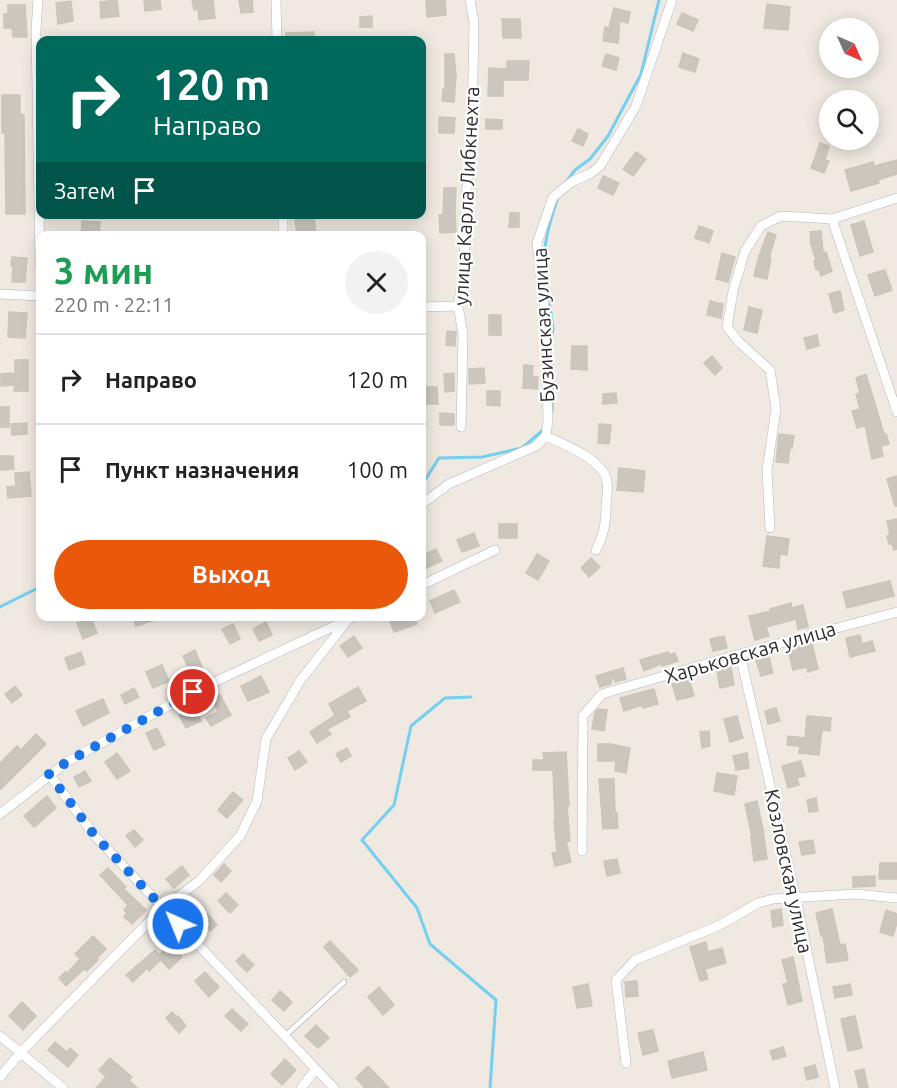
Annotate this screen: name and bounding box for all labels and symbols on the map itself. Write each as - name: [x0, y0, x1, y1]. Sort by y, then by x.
- north arrow: [819, 18, 879, 78]
- street label: улица Карла Либкнехта: [449, 86, 483, 306]
- street label: Бузинская улица: [527, 247, 559, 403]
- street label: Харьковская улица: [662, 617, 838, 687]
- pin: [167, 666, 218, 717]
- street label: Козловская улица: [760, 787, 818, 955]
- position arrow: [146, 892, 210, 956]

